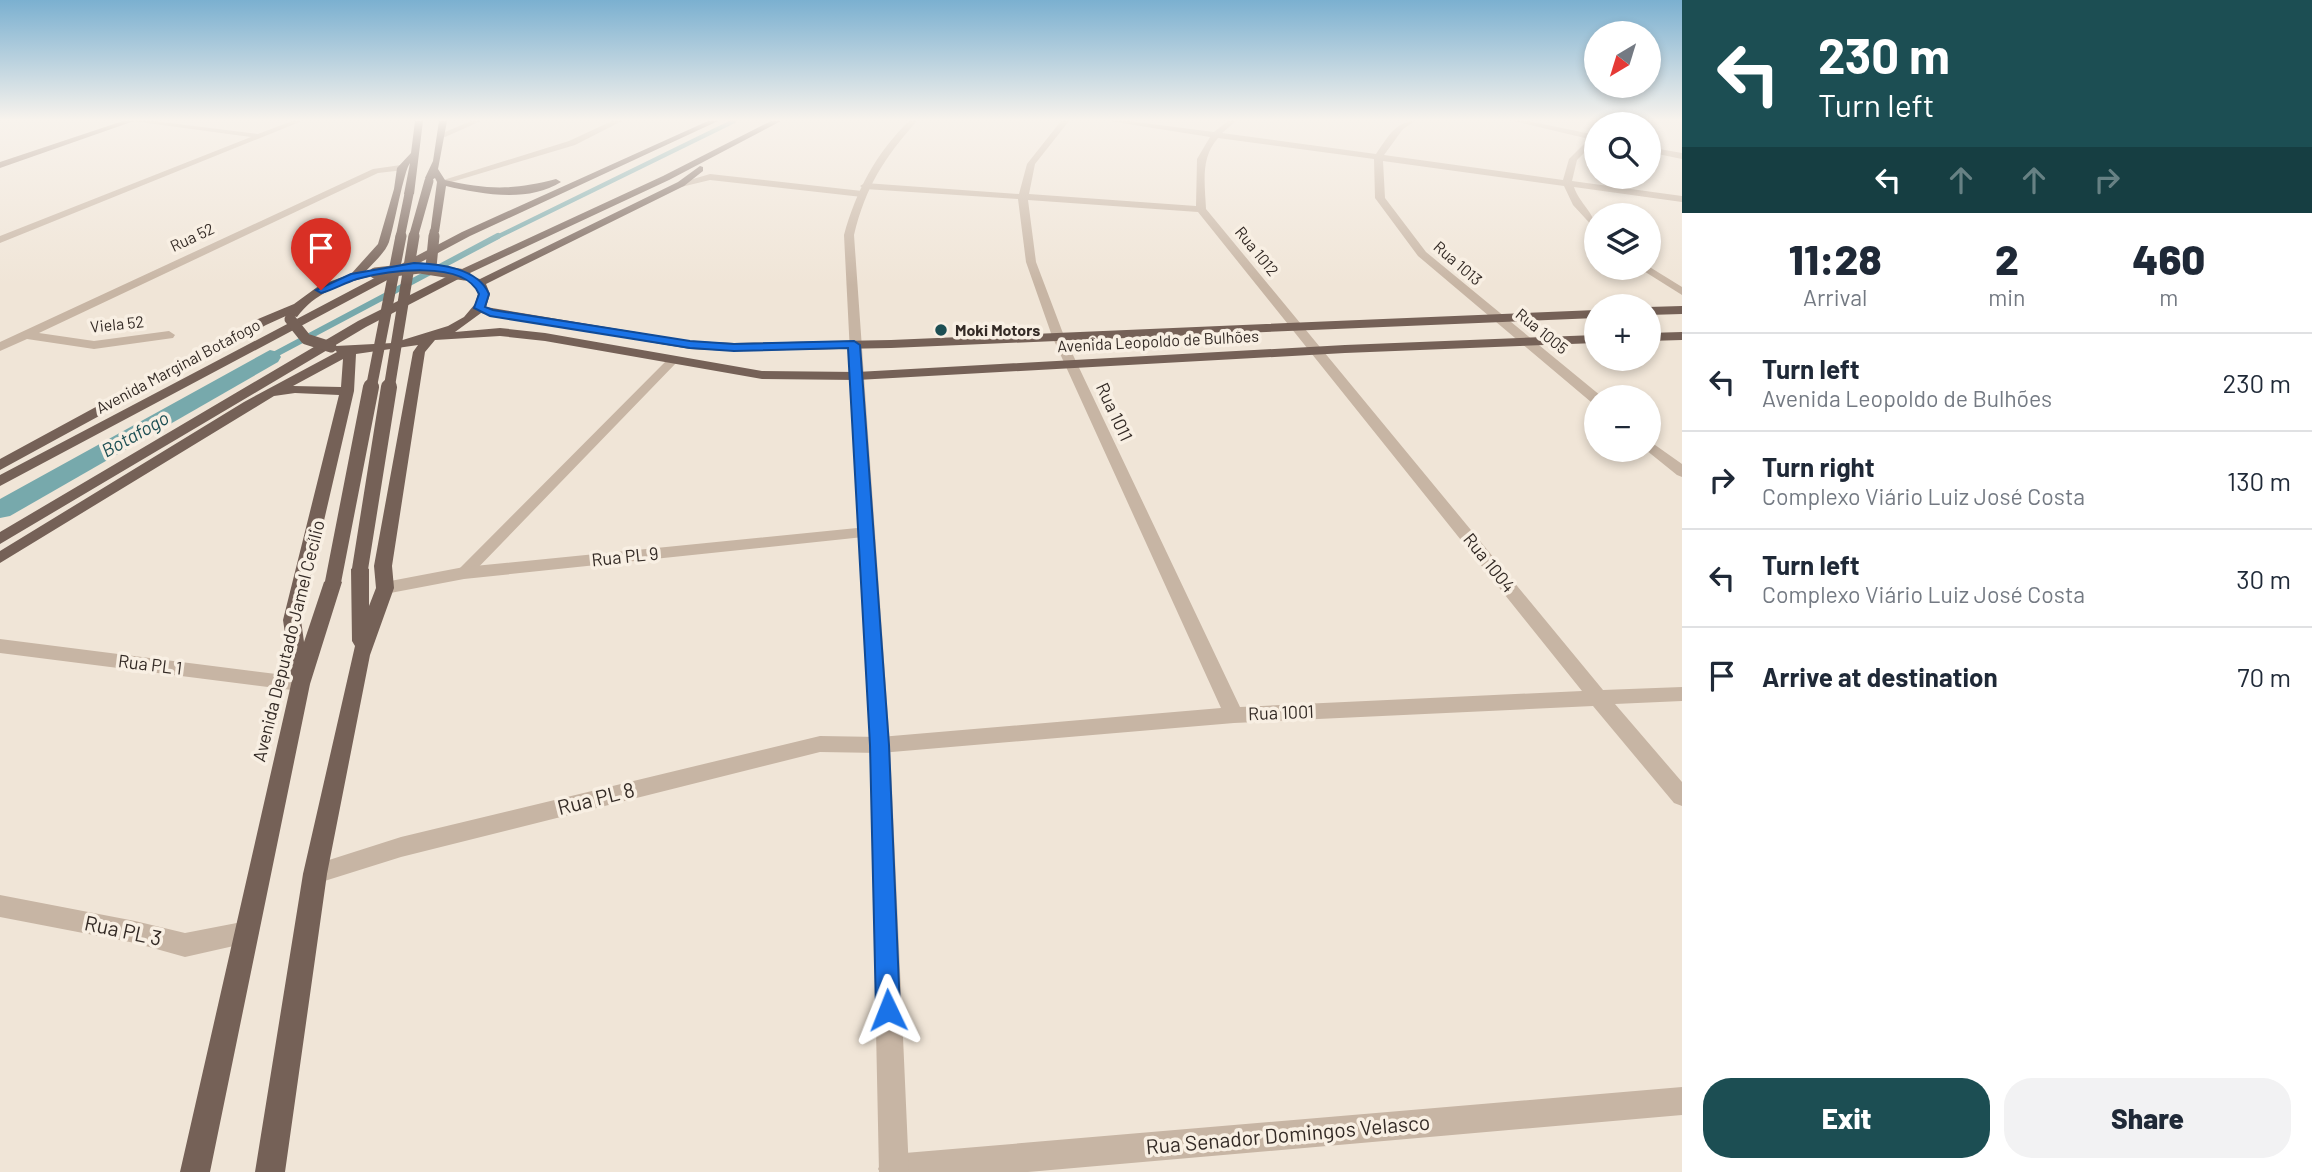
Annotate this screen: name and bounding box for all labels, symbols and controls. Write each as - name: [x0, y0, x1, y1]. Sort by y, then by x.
- north arrow: [1584, 21, 1661, 98]
- map controls: [1584, 21, 1661, 462]
- text: 230 m: [1818, 25, 1950, 84]
- icon: left: [1703, 28, 1794, 119]
- text: Turn left: [1818, 85, 1935, 123]
- button: search: [1584, 112, 1661, 189]
- icon: left: [1869, 161, 1907, 199]
- icon: ahead: [1942, 161, 1980, 199]
- icon: ahead: [2015, 161, 2053, 199]
- icon: right: [2088, 161, 2126, 199]
- button: layers: [1584, 203, 1661, 280]
- street label: Rua 52: [167, 218, 217, 255]
- pin: [291, 218, 351, 290]
- street label: Rua 1012: [1232, 222, 1283, 279]
- icon: arrive: [302, 229, 340, 267]
- text: 11:28: [1789, 233, 1881, 283]
- text: 2: [1995, 233, 2019, 283]
- text: 460: [2132, 233, 2205, 283]
- street label: Rua 1013: [1430, 236, 1486, 289]
- text: Arrival: [1803, 283, 1867, 311]
- text: min: [1988, 283, 2025, 311]
- text: m: [2159, 283, 2178, 311]
- button: +: [1584, 294, 1661, 371]
- street label: Rua 1005: [1512, 304, 1572, 357]
- street label: Viela 52: [89, 311, 145, 336]
- street label: Avenida Marginal Botafogo: [92, 314, 263, 417]
- place label: Moki Motors: [955, 320, 1040, 339]
- marker: Moki Motors: [933, 322, 949, 338]
- street label: Avenida Leopoldo de Bulhões: [1057, 326, 1259, 355]
- text: Turn left: [1762, 353, 1860, 384]
- icon: left: [1703, 363, 1741, 401]
- text: 230 m: [2222, 367, 2291, 398]
- street label: Rua 1011: [1092, 379, 1138, 444]
- text: Avenida Leopoldo de Bulhões: [1762, 384, 2052, 412]
- button: −: [1584, 385, 1661, 462]
- water label: Botafogo: [97, 406, 173, 462]
- text: Turn right: [1762, 451, 1875, 482]
- icon: right: [1703, 461, 1741, 499]
- text: 130 m: [2227, 465, 2291, 496]
- text: Complexo Viário Luiz José Costa: [1762, 482, 2085, 510]
- street label: Avenida Deputado Jamel Cecílio: [247, 518, 329, 764]
- street label: Rua 1004: [1459, 528, 1520, 597]
- street label: Rua PL 9: [590, 542, 660, 570]
- text: Turn left: [1762, 549, 1860, 580]
- icon: left: [1703, 559, 1741, 597]
- text: 30 m: [2236, 563, 2291, 594]
- text: Complexo Viário Luiz José Costa: [1762, 580, 2085, 608]
- street label: Rua PL 1: [117, 649, 183, 679]
- icon: arrive: [1703, 657, 1741, 695]
- text: Arrive at destination: [1762, 661, 1998, 692]
- text: 70 m: [2237, 661, 2291, 692]
- street label: Rua 1001: [1248, 700, 1314, 724]
- street label: Rua PL 8: [555, 776, 637, 819]
- street label: Rua PL 3: [82, 909, 164, 950]
- position arrow: [851, 973, 925, 1047]
- button: Exit: [1703, 1078, 1990, 1158]
- button: Share: [2004, 1078, 2291, 1158]
- street label: Rua Senador Domingos Velasco: [1145, 1109, 1431, 1158]

